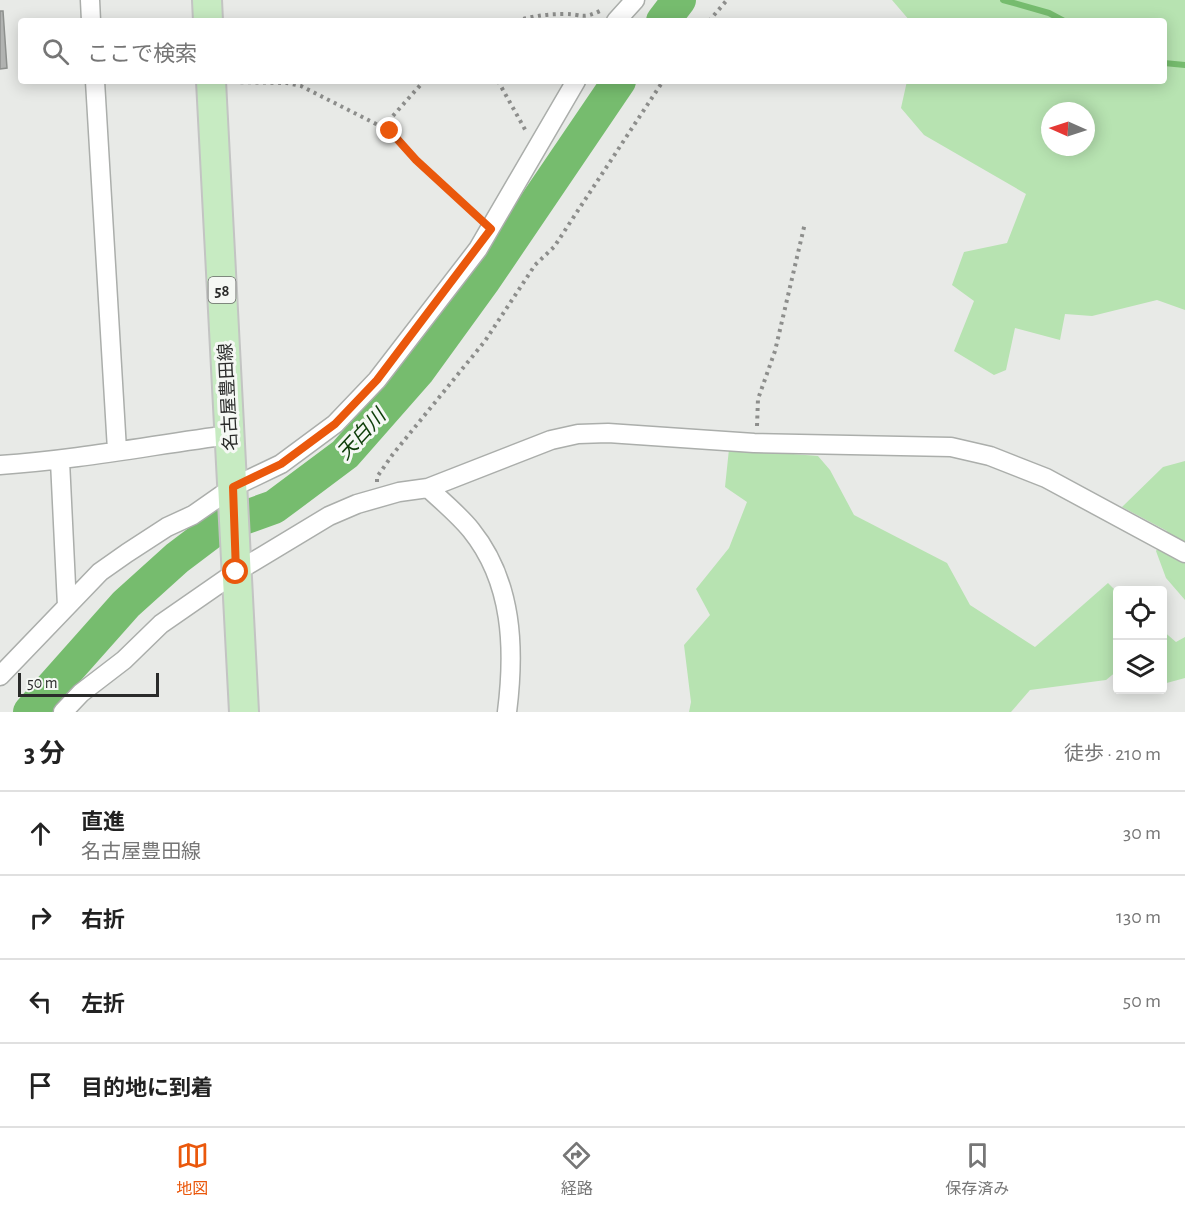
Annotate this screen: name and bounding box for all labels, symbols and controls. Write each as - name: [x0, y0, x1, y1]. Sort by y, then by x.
- search box: [18, 18, 1167, 84]
- icon: search: [39, 35, 72, 68]
- text: ここで検索: [87, 43, 197, 65]
- north arrow: [1041, 102, 1095, 156]
- route end: [376, 117, 402, 143]
- road number: 58: [208, 277, 236, 303]
- street label: 名古屋豊田線: [215, 343, 241, 451]
- water label: 天白川: [333, 404, 391, 463]
- route start: [222, 558, 248, 584]
- map controls: [1113, 586, 1167, 694]
- button: locate: [1113, 586, 1167, 640]
- button: layers: [1113, 640, 1167, 694]
- scale bar: [18, 670, 159, 698]
- text: 50 m: [27, 675, 58, 691]
- text: 3 分: [24, 741, 65, 767]
- text: 徒歩 · 210 m: [1064, 744, 1161, 764]
- text: 直進: [81, 811, 125, 833]
- icon: ahead: [24, 817, 57, 850]
- text: 30 m: [1123, 823, 1161, 843]
- text: 名古屋豊田線: [81, 842, 201, 862]
- icon: right: [24, 901, 57, 934]
- text: 130 m: [1116, 907, 1161, 927]
- text: 右折: [81, 909, 125, 931]
- icon: left: [24, 985, 57, 1018]
- text: 50 m: [1123, 991, 1161, 1011]
- text: 左折: [81, 993, 125, 1015]
- icon: arrive: [24, 1069, 57, 1102]
- text: 目的地に到着: [81, 1077, 213, 1099]
- tab: 地図: [176, 1139, 209, 1199]
- tab: 経路: [560, 1139, 593, 1199]
- tab: 保存済み: [945, 1139, 1009, 1199]

